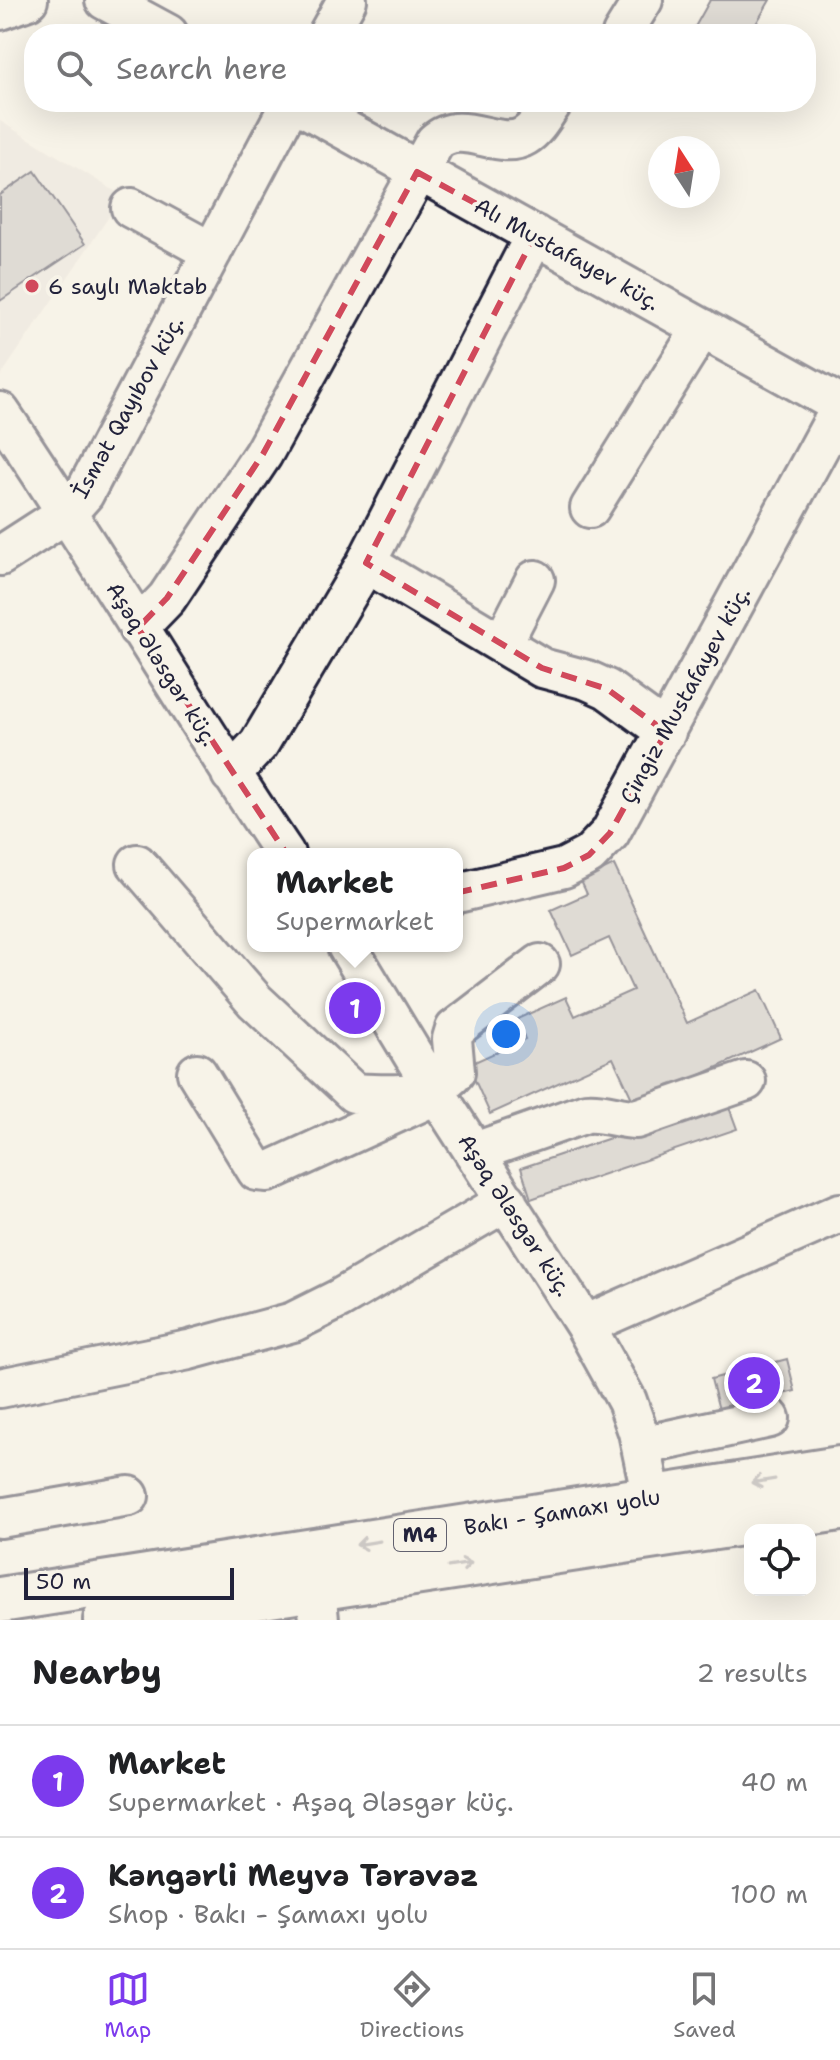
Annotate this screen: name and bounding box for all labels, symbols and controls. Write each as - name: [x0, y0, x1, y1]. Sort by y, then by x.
- search box: [24, 24, 816, 112]
- icon: search: [52, 46, 96, 90]
- text: Search here: [116, 48, 287, 89]
- north arrow: [648, 136, 720, 208]
- street label: Alı Mustafayev küç.: [469, 191, 665, 317]
- place label: 6 saylı Məktəb: [48, 272, 208, 301]
- marker: 6 saylı Məktəb: [23, 277, 41, 295]
- street label: İsmət Qayıbov küç.: [66, 311, 190, 503]
- street label: Aşəq Ələsgər küç.: [100, 577, 224, 751]
- street label: Çingiz Mustafayev küç.: [613, 581, 757, 809]
- popup: [247, 848, 463, 952]
- text: Market: [276, 862, 394, 903]
- text: Supermarket: [276, 903, 434, 938]
- pin: 1: [329, 978, 381, 1038]
- your location: [486, 1014, 526, 1054]
- street label: Aşəq Ələsgər küç.: [452, 1128, 578, 1302]
- pin: 2: [728, 1353, 780, 1413]
- one-way arrow: [751, 1474, 776, 1489]
- street label: Bakı - Şamaxı yolu: [462, 1482, 662, 1542]
- road number: M4: [394, 1519, 446, 1551]
- map controls: [744, 1524, 816, 1596]
- button: locate: [744, 1524, 816, 1596]
- one-way arrow: [356, 1536, 381, 1551]
- one-way arrow: [447, 1557, 472, 1572]
- scale bar: [24, 1564, 234, 1600]
- text: 50 m: [36, 1567, 91, 1596]
- text: Nearby: [32, 1649, 162, 1695]
- text: 2 results: [696, 1655, 808, 1690]
- text: Market: [108, 1743, 226, 1784]
- text: 1: [52, 1764, 64, 1799]
- text: 40 m: [741, 1764, 808, 1799]
- text: Supermarket · Aşəq Ələsgər küç.: [108, 1784, 514, 1819]
- text: Kəngərli Meyvə Tərəvəz: [108, 1855, 479, 1896]
- text: 2: [49, 1876, 67, 1911]
- text: 100 m: [730, 1876, 808, 1911]
- text: Shop · Bakı - Şamaxı yolu: [108, 1896, 428, 1931]
- tab: Map: [104, 1967, 151, 2044]
- tab: Directions: [360, 1967, 465, 2044]
- tab: Saved: [673, 1967, 736, 2044]

